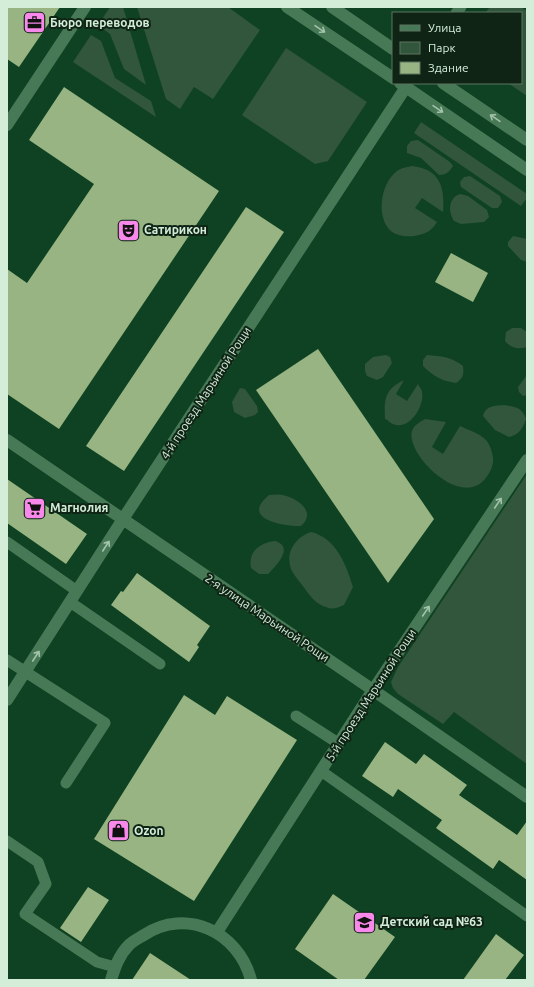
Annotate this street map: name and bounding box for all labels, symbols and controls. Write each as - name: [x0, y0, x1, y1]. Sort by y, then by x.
- office icon: Бюро переводов: [22, 10, 48, 36]
- legend: [392, 12, 522, 84]
- place label: Бюро переводов: [50, 16, 150, 29]
- text: Улица: [428, 21, 461, 34]
- one-way arrow: [314, 25, 325, 33]
- text: Парк: [428, 41, 456, 54]
- text: Здание: [428, 61, 469, 74]
- one-way arrow: [433, 105, 444, 113]
- one-way arrow: [490, 114, 501, 122]
- theatre icon: Сатирикон: [115, 217, 141, 243]
- place label: Сатирикон: [144, 223, 207, 236]
- street label: 4-й проезд Марьиной Рощи: [158, 324, 253, 461]
- supermarket icon: Магнолия: [21, 495, 47, 521]
- one-way arrow: [494, 498, 502, 509]
- place label: Магнолия: [50, 501, 108, 514]
- one-way arrow: [102, 541, 110, 552]
- street label: 2-я улица Марьиной Рощи: [203, 571, 332, 664]
- one-way arrow: [422, 606, 430, 617]
- street label: 5-й проезд Марьиной Рощи: [323, 626, 418, 763]
- one-way arrow: [32, 650, 40, 662]
- shop icon: Ozon: [106, 818, 132, 844]
- place label: Ozon: [134, 824, 163, 837]
- school or university icon: Детский сад №63: [351, 909, 377, 935]
- place label: Детский сад №63: [380, 915, 483, 928]

